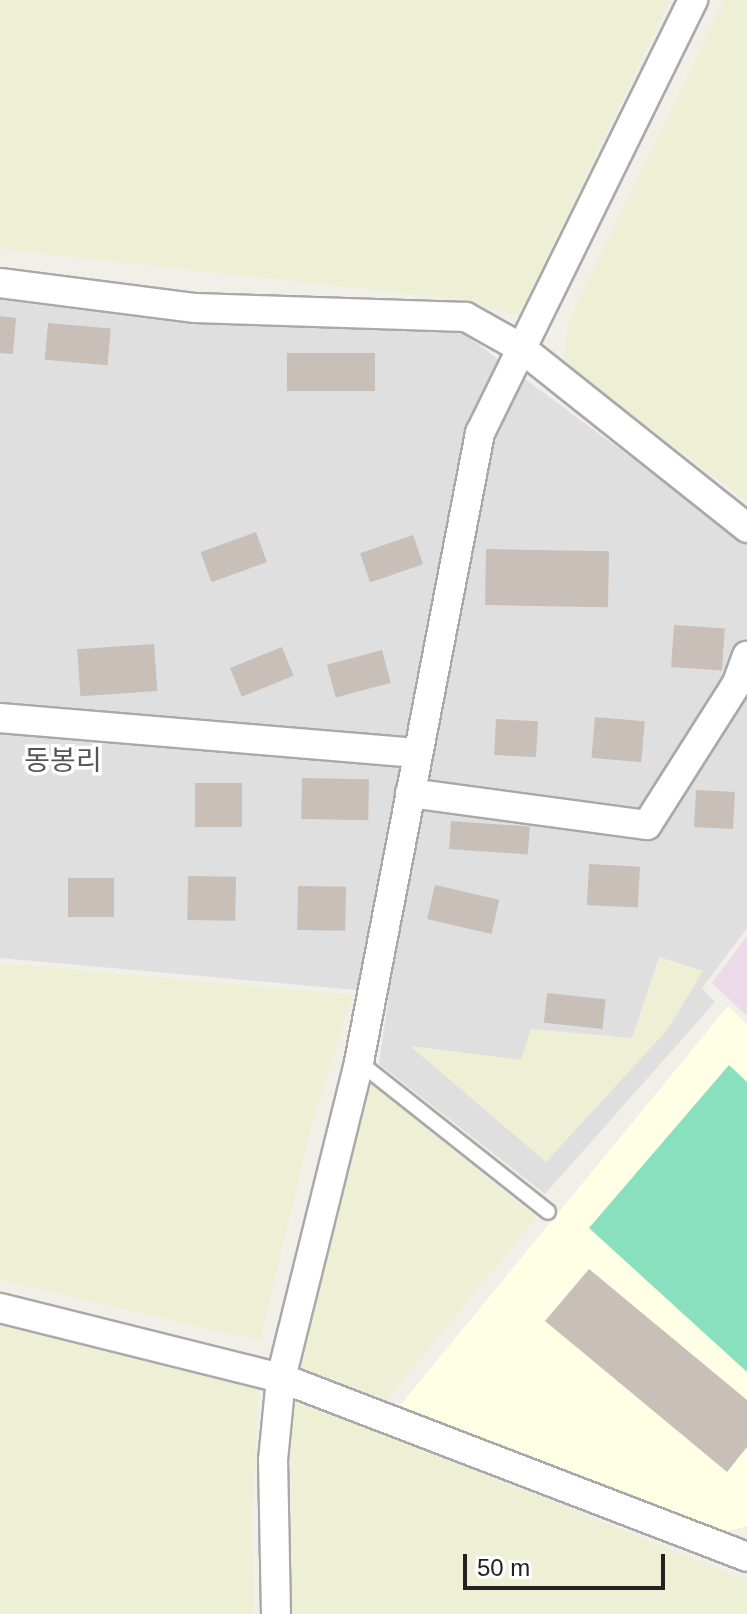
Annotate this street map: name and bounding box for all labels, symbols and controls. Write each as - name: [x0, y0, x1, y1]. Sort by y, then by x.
- district label: 동봉리: [24, 744, 102, 778]
- scale bar: [467, 1538, 669, 1588]
- text: 50 m: [477, 1554, 530, 1581]

